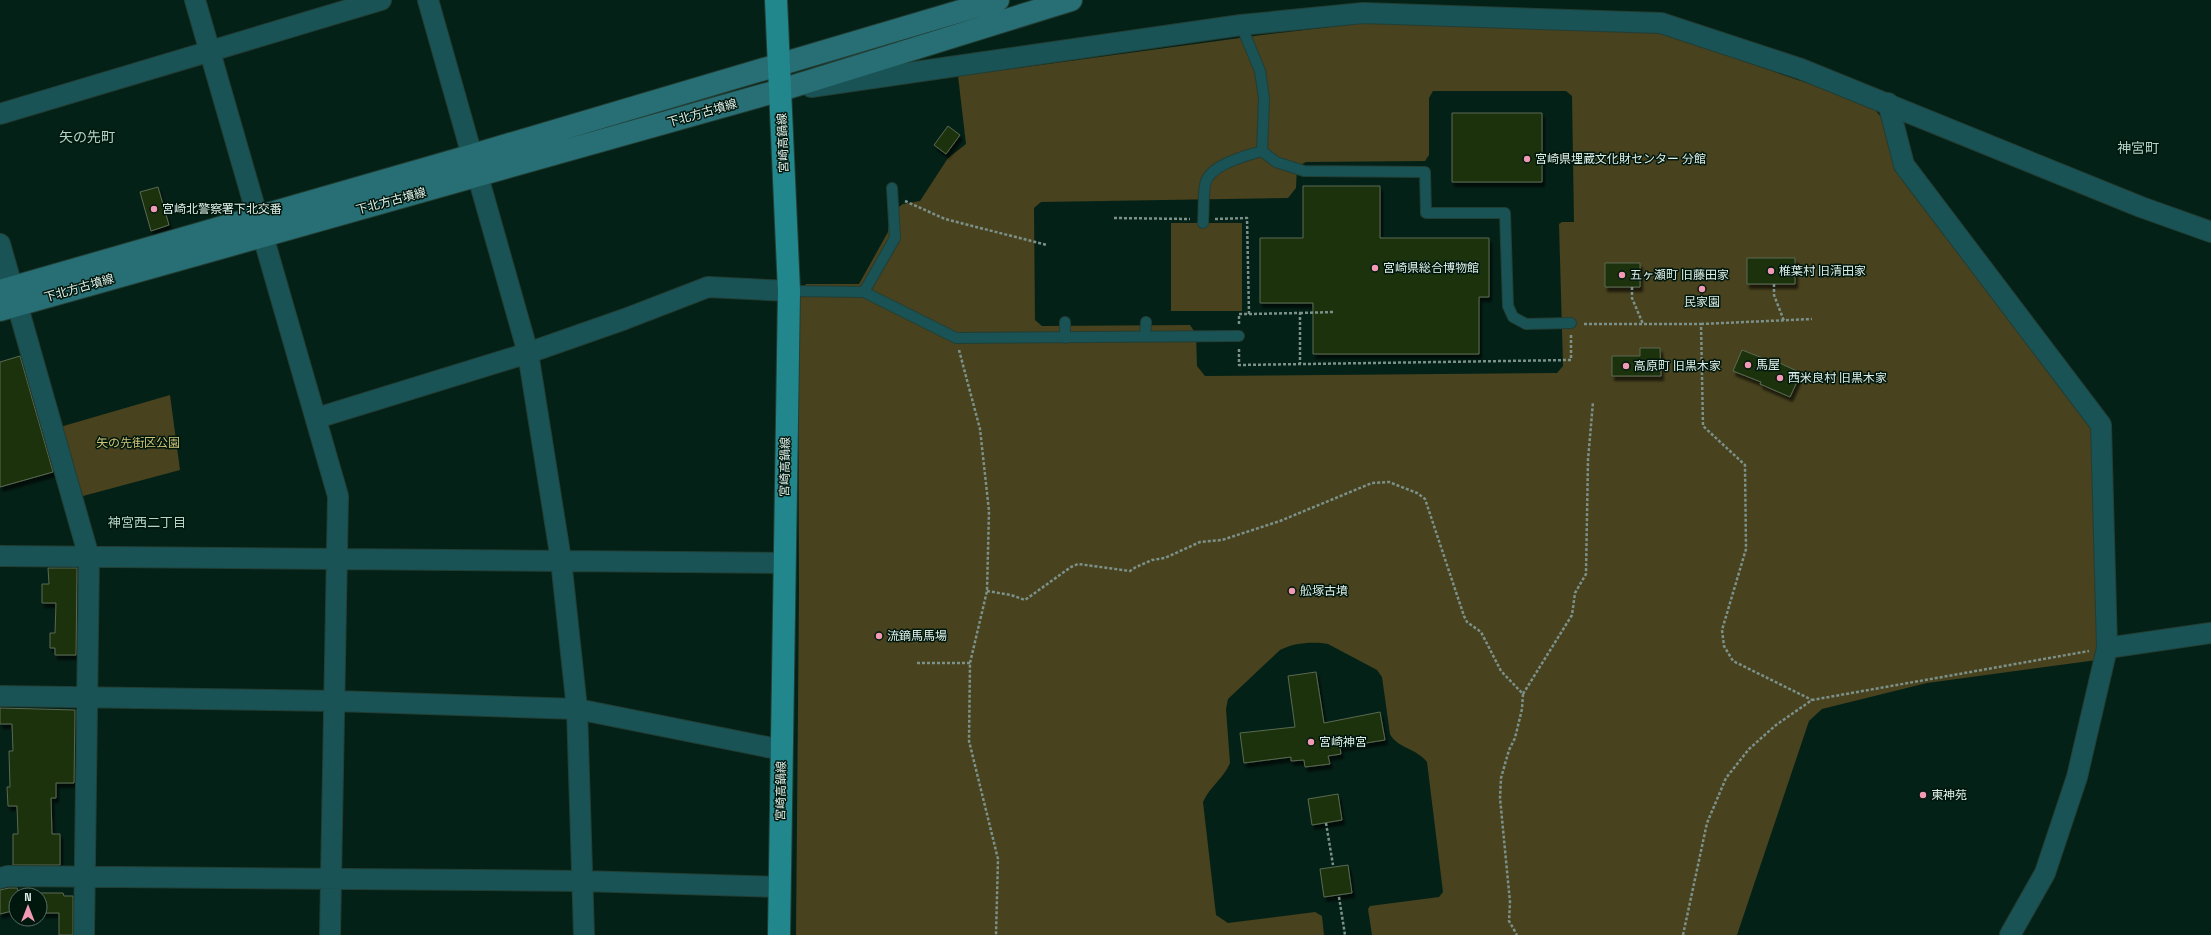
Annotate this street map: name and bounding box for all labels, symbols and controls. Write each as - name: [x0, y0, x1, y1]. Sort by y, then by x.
- street label: 下北方古墳線: [665, 95, 739, 131]
- street label: 宮崎高鍋線: [774, 113, 792, 173]
- district label: 矢の先町: [59, 128, 115, 146]
- district label: 神宮町: [2117, 139, 2159, 157]
- place label: 宮崎県埋蔵文化財センター 分館: [1535, 151, 1706, 167]
- marker: 宮崎県埋蔵文化財センター 分館: [1522, 154, 1532, 164]
- street label: 下北方古墳線: [354, 184, 428, 218]
- place label: 宮崎北警察署下北交番: [162, 201, 282, 217]
- marker: 宮崎北警察署下北交番: [149, 204, 159, 214]
- place label: 宮崎県総合博物館: [1383, 260, 1479, 276]
- marker: 宮崎県総合博物館: [1370, 263, 1380, 273]
- place label: 椎葉村 旧清田家: [1779, 263, 1866, 279]
- marker: 椎葉村 旧清田家: [1766, 266, 1776, 276]
- place label: 五ヶ瀬町 旧藤田家: [1630, 267, 1729, 283]
- street label: 下北方古墳線: [42, 270, 116, 306]
- marker: 五ヶ瀬町 旧藤田家: [1617, 270, 1627, 280]
- marker: 民家園: [1697, 284, 1707, 294]
- place label: 民家園: [1684, 294, 1720, 310]
- place label: 馬屋: [1756, 357, 1780, 373]
- place label: 高原町 旧黒木家: [1634, 358, 1721, 374]
- marker: 馬屋: [1743, 360, 1753, 370]
- marker: 高原町 旧黒木家: [1621, 361, 1631, 371]
- place label: 西米良村 旧黒木家: [1788, 370, 1887, 386]
- marker: 西米良村 旧黒木家: [1775, 373, 1785, 383]
- park label: 矢の先街区公園: [96, 435, 180, 451]
- street label: 宮崎高鍋線: [776, 437, 794, 497]
- district label: 神宮西二丁目: [108, 514, 186, 531]
- place label: 舩塚古墳: [1300, 583, 1348, 599]
- marker: 舩塚古墳: [1287, 586, 1297, 596]
- place label: 流鏑馬馬場: [887, 628, 947, 644]
- marker: 流鏑馬馬場: [874, 631, 884, 641]
- place label: 宮崎神宮: [1319, 734, 1367, 750]
- marker: 宮崎神宮: [1306, 737, 1316, 747]
- street label: 宮崎高鍋線: [772, 761, 790, 821]
- place label: 東神苑: [1931, 787, 1967, 803]
- marker: 東神苑: [1918, 790, 1928, 800]
- north arrow: [8, 887, 48, 927]
- text: N: [24, 890, 32, 904]

